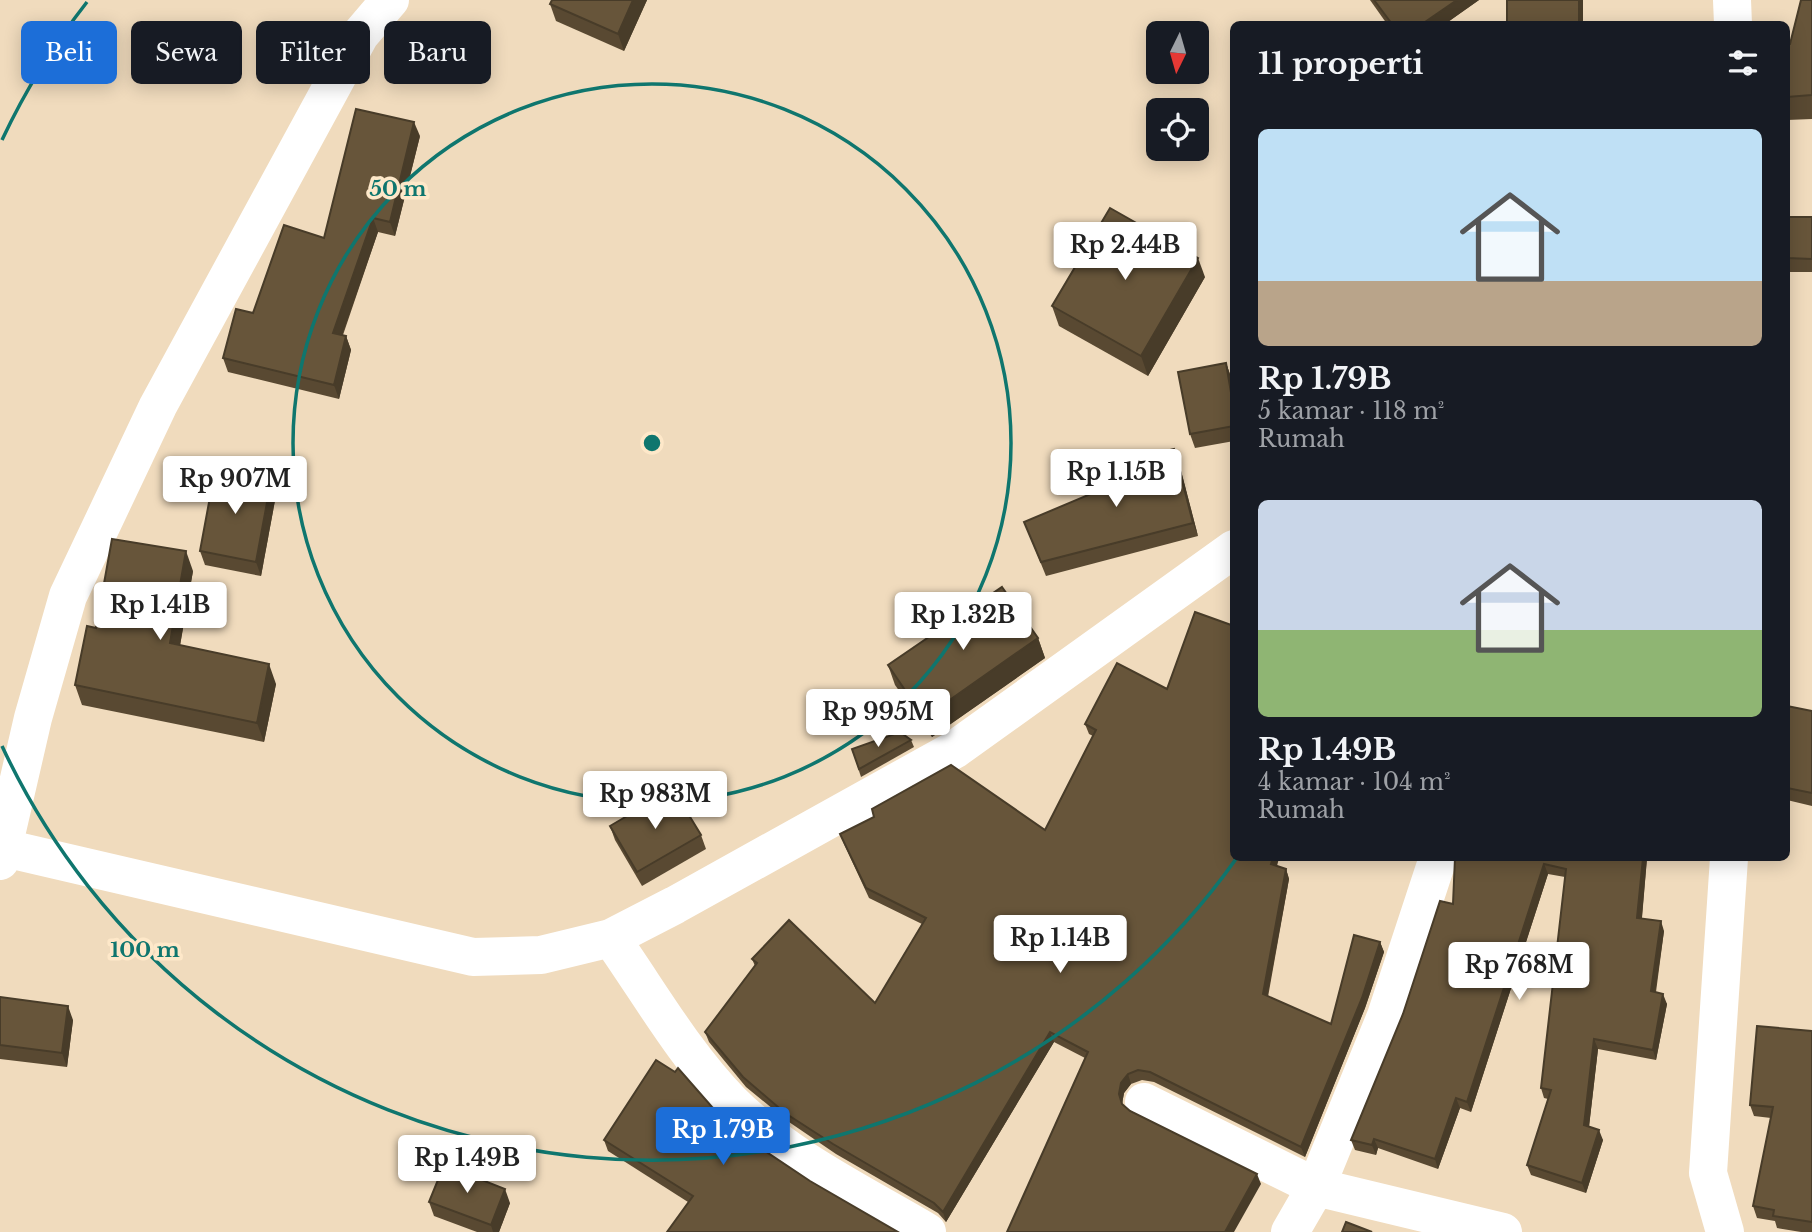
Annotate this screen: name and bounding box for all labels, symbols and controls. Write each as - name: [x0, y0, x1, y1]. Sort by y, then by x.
- chip: Beli: [21, 21, 117, 84]
- chip: Sewa: [131, 21, 242, 84]
- chip: Filter: [256, 21, 370, 84]
- chip: Baru: [384, 21, 491, 84]
- north arrow: [1146, 21, 1209, 84]
- map controls: [1146, 21, 1209, 161]
- icon: filters: [1724, 44, 1762, 82]
- text: 11 properti: [1258, 45, 1423, 82]
- button: locate: [1146, 98, 1209, 161]
- icon: home: [1447, 174, 1573, 300]
- text: 50 m: [369, 176, 427, 202]
- pin: Rp 2.44B: [1053, 222, 1197, 282]
- text: Rp 2.44B: [1070, 231, 1180, 259]
- text: Rp 1.79B: [1258, 360, 1391, 397]
- text: 5 kamar · 118 m²: [1258, 397, 1444, 425]
- text: Rumah: [1258, 425, 1345, 453]
- centre of rings: [640, 431, 664, 455]
- pin: Rp 1.15B: [1044, 449, 1188, 509]
- pin: Rp 907M: [170, 456, 300, 516]
- text: Rp 1.15B: [1067, 458, 1165, 486]
- text: Rp 907M: [179, 465, 291, 493]
- icon: home: [1447, 545, 1573, 671]
- pin: Rp 1.41B: [88, 582, 232, 642]
- text: Rp 1.41B: [110, 591, 210, 619]
- pin: Rp 1.32B: [891, 592, 1035, 652]
- text: Rp 1.32B: [911, 601, 1015, 629]
- pin: Rp 995M: [813, 690, 943, 749]
- text: Rp 995M: [822, 698, 934, 726]
- text: Rp 1.49B: [1258, 731, 1396, 768]
- text: 4 kamar · 104 m²: [1258, 768, 1451, 796]
- pin: Rp 983M: [590, 772, 720, 831]
- text: Rp 983M: [599, 780, 711, 808]
- text: Rumah: [1258, 796, 1345, 824]
- pin: Rp 1.14B: [988, 916, 1132, 975]
- text: Rp 1.14B: [1010, 924, 1110, 952]
- text: 100 m: [110, 937, 180, 963]
- pin: Rp 768M: [1454, 942, 1584, 1002]
- text: Rp 768M: [1464, 951, 1574, 979]
- pin: Rp 1.79B: [651, 1108, 795, 1167]
- text: Rp 1.79B: [672, 1116, 774, 1144]
- pin: Rp 1.49B: [395, 1136, 539, 1195]
- text: Rp 1.49B: [414, 1144, 520, 1172]

